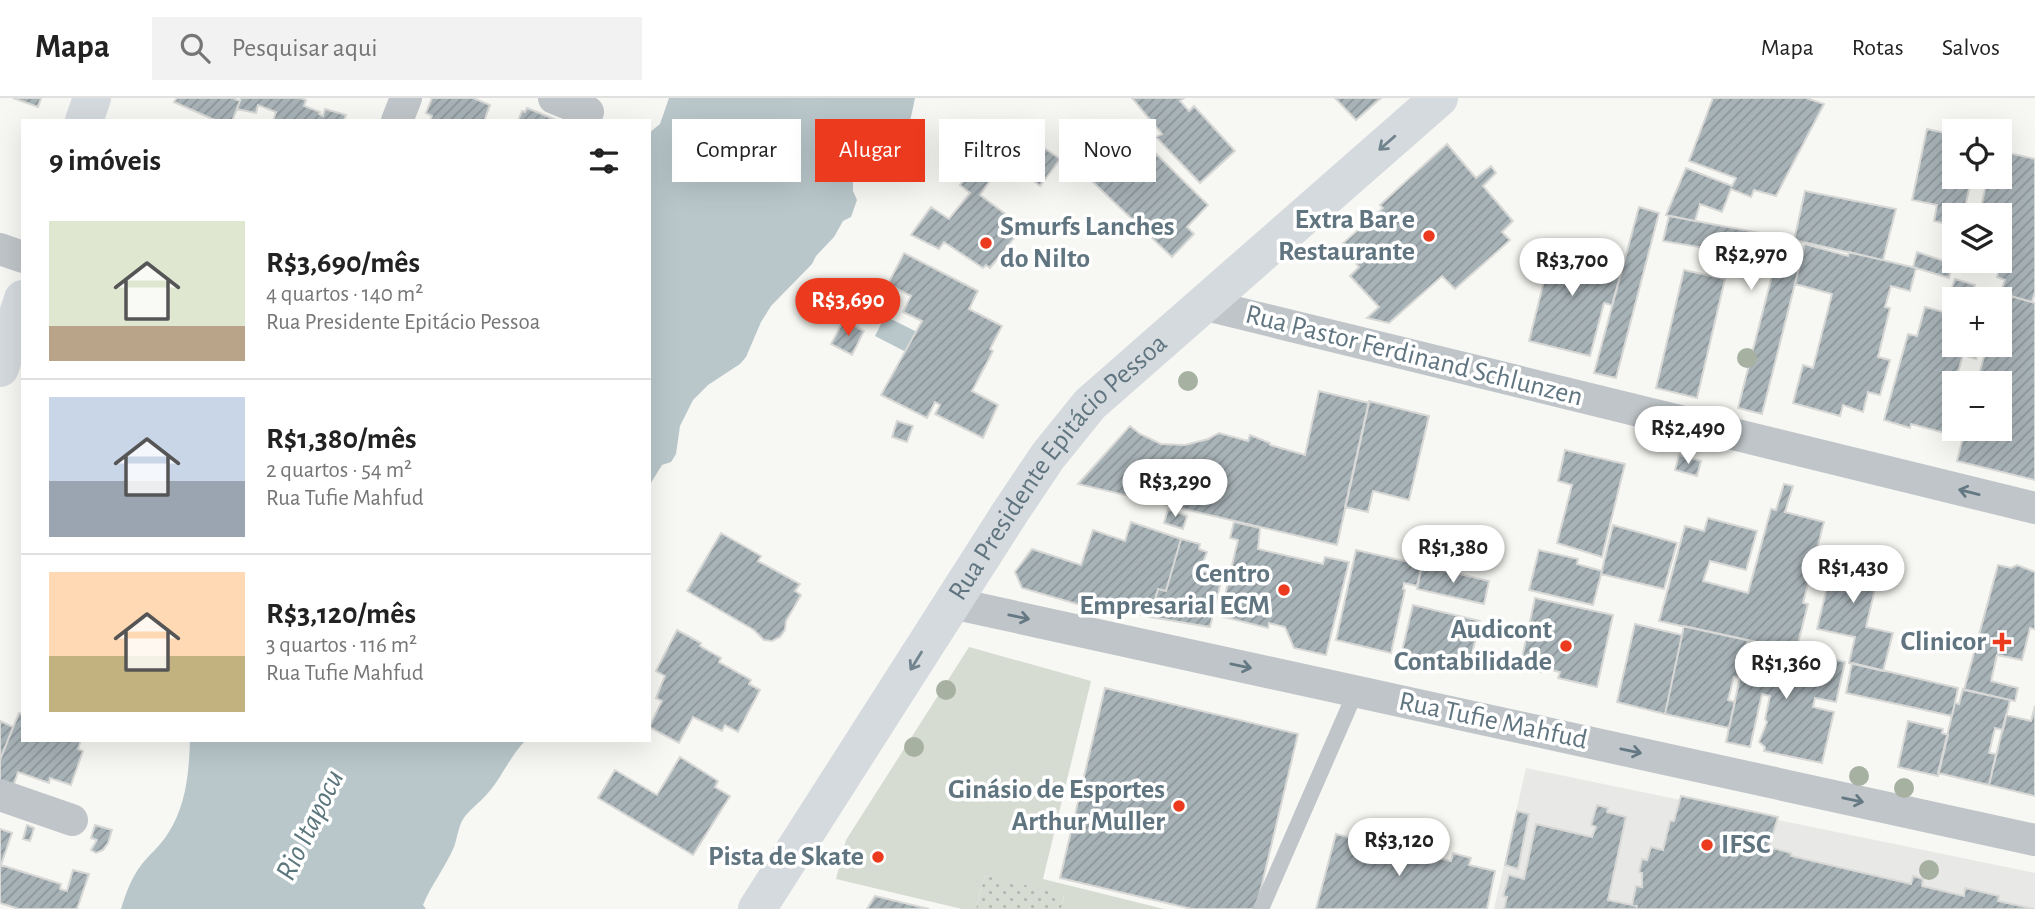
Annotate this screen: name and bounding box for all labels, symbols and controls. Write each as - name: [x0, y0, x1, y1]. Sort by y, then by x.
- search box: [152, 17, 642, 80]
- icon: search: [176, 29, 214, 67]
- text: Mapa: [35, 31, 110, 64]
- text: Pesquisar aqui: [232, 35, 378, 61]
- text: Mapa: [1761, 36, 1814, 60]
- text: Rotas: [1852, 36, 1904, 60]
- text: Salvos: [1942, 36, 2000, 60]
- chip: Comprar: [672, 119, 801, 182]
- chip: Alugar: [815, 119, 925, 182]
- chip: Filtros: [939, 119, 1045, 182]
- chip: Novo: [1059, 119, 1156, 182]
- map controls: [1942, 119, 2012, 441]
- button: locate: [1942, 119, 2012, 189]
- one-way arrow: [1379, 135, 1397, 151]
- icon: filters: [585, 142, 623, 180]
- text: 9 imóveis: [49, 146, 161, 176]
- button: layers: [1942, 203, 2012, 273]
- place label: Extra Bar e Restaurante: [1278, 206, 1415, 266]
- place label: Smurfs Lanches do Nilto: [1000, 213, 1174, 273]
- marker: Extra Bar e Restaurante: [1421, 228, 1437, 244]
- pin: R$2,970: [1686, 232, 1816, 292]
- marker: Smurfs Lanches do Nilto: [978, 235, 994, 251]
- pin: R$3,700: [1507, 238, 1637, 298]
- text: R$2,970: [1714, 243, 1788, 266]
- text: R$3,690/mês: [266, 248, 420, 278]
- icon: home: [105, 249, 189, 333]
- text: R$3,700: [1535, 249, 1609, 272]
- pin: R$3,690: [783, 278, 913, 338]
- text: 4 quartos · 140 m²: [266, 283, 423, 306]
- button: +: [1942, 287, 2012, 357]
- text: R$3,690: [811, 289, 885, 312]
- street label: Rua Pastor Ferdinand Schlunzen: [1243, 301, 1585, 411]
- text: Rua Presidente Epitácio Pessoa: [266, 311, 540, 334]
- street label: Rua Presidente Epitácio Pessoa: [944, 329, 1173, 606]
- button: −: [1942, 371, 2012, 441]
- pin: R$2,490: [1623, 406, 1753, 466]
- text: R$2,490: [1651, 417, 1725, 440]
- text: R$1,380/mês: [266, 424, 417, 454]
- icon: home: [105, 425, 189, 509]
- text: 2 quartos · 54 m²: [266, 459, 412, 482]
- pin: R$3,290: [1110, 460, 1240, 519]
- text: R$3,290: [1138, 470, 1212, 493]
- one-way arrow: [1958, 485, 1981, 498]
- text: Rua Tufie Mahfud: [266, 487, 424, 510]
- pin: R$1,380: [1388, 526, 1518, 585]
- text: R$1,380: [1418, 536, 1488, 559]
- pin: R$1,430: [1788, 546, 1918, 605]
- text: R$1,430: [1818, 556, 1888, 579]
- place label: Centro Empresarial ECM: [1079, 560, 1270, 620]
- marker: Centro Empresarial ECM: [1276, 582, 1292, 598]
- text: R$3,120/mês: [266, 599, 416, 629]
- icon: home: [105, 600, 189, 684]
- one-way arrow: [1007, 610, 1030, 624]
- place label: Audicont Contabilidade: [1394, 616, 1553, 676]
- place label: Clinicor: [1900, 628, 1986, 656]
- marker: Clinicor: [1992, 632, 2012, 652]
- text: 3 quartos · 116 m²: [266, 634, 417, 657]
- marker: Audicont Contabilidade: [1558, 638, 1574, 654]
- pin: R$1,360: [1721, 642, 1851, 701]
- one-way arrow: [908, 651, 922, 671]
- text: R$1,360: [1751, 652, 1821, 675]
- one-way arrow: [1229, 659, 1252, 673]
- text: Rua Tufie Mahfud: [266, 662, 424, 685]
- street label: Rua Tufie Mahfud: [1396, 687, 1590, 755]
- one-way arrow: [1619, 746, 1641, 759]
- water label: Rio Itapocu: [270, 765, 350, 885]
- place label: Ginásio de Esportes Arthur Muller: [948, 776, 1165, 836]
- one-way arrow: [1841, 794, 1864, 807]
- marker: Ginásio de Esportes Arthur Muller: [1171, 798, 1187, 814]
- pin: R$3,120: [1334, 818, 1464, 878]
- text: R$3,120: [1364, 829, 1434, 852]
- place label: IFSC: [1721, 831, 1771, 859]
- marker: IFSC: [1699, 837, 1715, 853]
- place label: Pista de Skate: [708, 843, 864, 871]
- marker: Pista de Skate: [870, 849, 886, 865]

